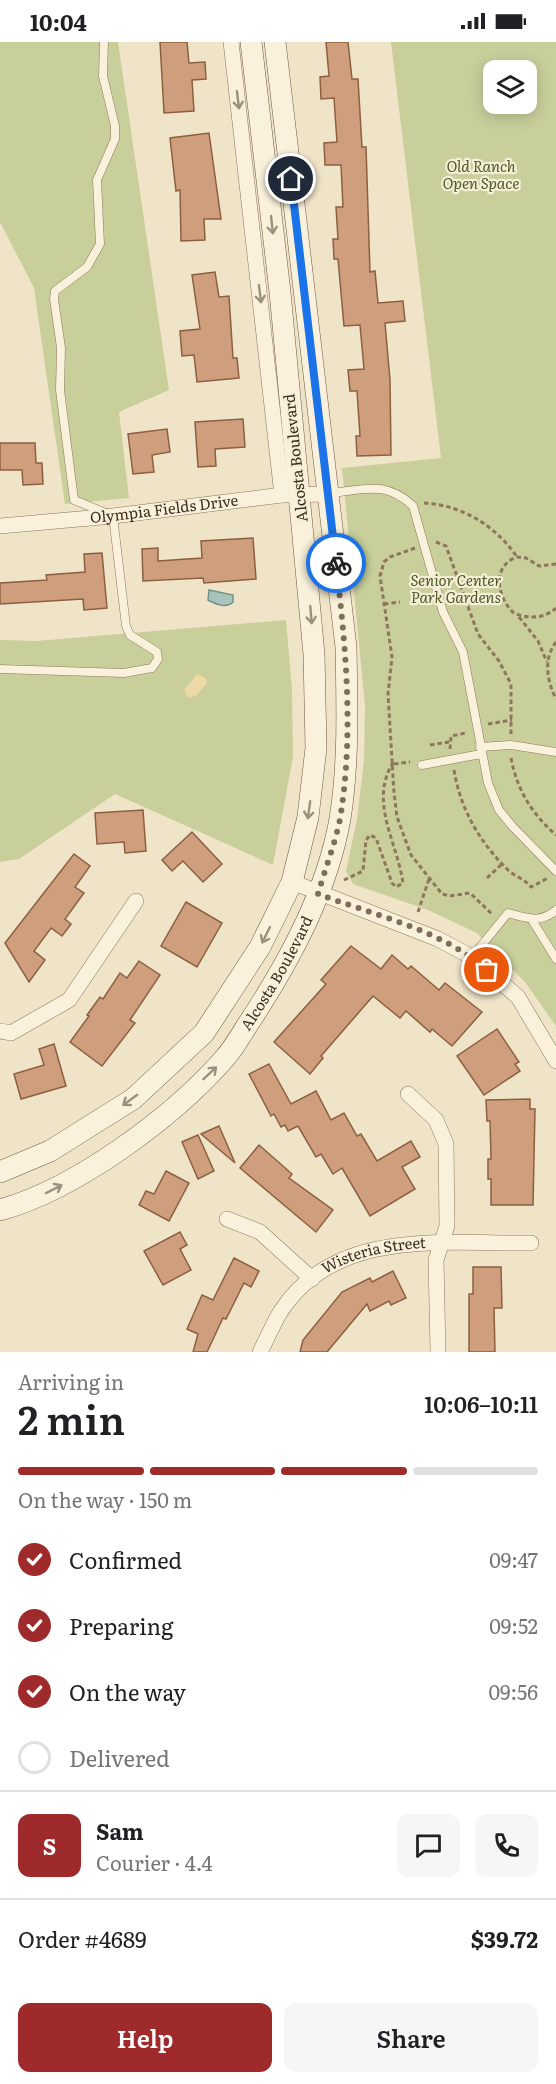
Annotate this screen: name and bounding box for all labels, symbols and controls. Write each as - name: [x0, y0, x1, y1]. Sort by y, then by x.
- text: 10:04: [30, 5, 87, 38]
- map controls: [483, 60, 537, 114]
- button: layers: [483, 60, 537, 114]
- one-way arrow: [233, 90, 244, 110]
- pin: [265, 153, 316, 204]
- park label: Old Ranch Open Space: [443, 154, 519, 194]
- icon: home: [274, 162, 307, 195]
- one-way arrow: [267, 215, 278, 235]
- one-way arrow: [254, 283, 265, 303]
- street label: Alcosta Boulevard: [276, 393, 313, 523]
- street label: Olympia Fields Drive: [89, 488, 240, 528]
- courier: [306, 533, 366, 593]
- icon: bike: [320, 547, 353, 580]
- park label: Senior Center Park Gardens: [411, 568, 501, 608]
- one-way arrow: [306, 605, 317, 625]
- one-way arrow: [303, 799, 314, 819]
- street label: Alcosta Boulevard: [234, 912, 318, 1034]
- one-way arrow: [260, 925, 271, 943]
- pin: [461, 944, 512, 995]
- icon: bag: [470, 953, 503, 986]
- one-way arrow: [202, 1066, 217, 1080]
- one-way arrow: [122, 1093, 138, 1106]
- one-way arrow: [45, 1182, 63, 1194]
- street label: Wisteria Street: [317, 1230, 426, 1278]
- text: Arriving in: [18, 1366, 124, 1396]
- text: 10:06–10:11: [424, 1387, 538, 1420]
- text: 2 min: [18, 1389, 125, 1447]
- text: On the way · 150 m: [18, 1484, 192, 1514]
- icon: check: [18, 1543, 51, 1576]
- text: Confirmed: [69, 1543, 182, 1576]
- text: 09:47: [489, 1544, 538, 1574]
- icon: check: [18, 1609, 51, 1642]
- text: Preparing: [69, 1609, 173, 1642]
- text: 09:52: [489, 1610, 538, 1640]
- icon: check: [18, 1675, 51, 1708]
- text: On the way: [69, 1675, 186, 1708]
- text: 09:56: [488, 1676, 538, 1706]
- text: Delivered: [69, 1741, 170, 1774]
- text: Sam: [96, 1814, 144, 1847]
- button: chat: [397, 1814, 460, 1877]
- button: phone: [475, 1814, 538, 1877]
- text: S: [43, 1829, 56, 1862]
- text: Courier · 4.4: [96, 1847, 213, 1877]
- text: Order #4689: [18, 1922, 147, 1955]
- text: $39.72: [471, 1922, 538, 1955]
- button: Help: [18, 2003, 272, 2072]
- button: Share: [284, 2003, 538, 2072]

